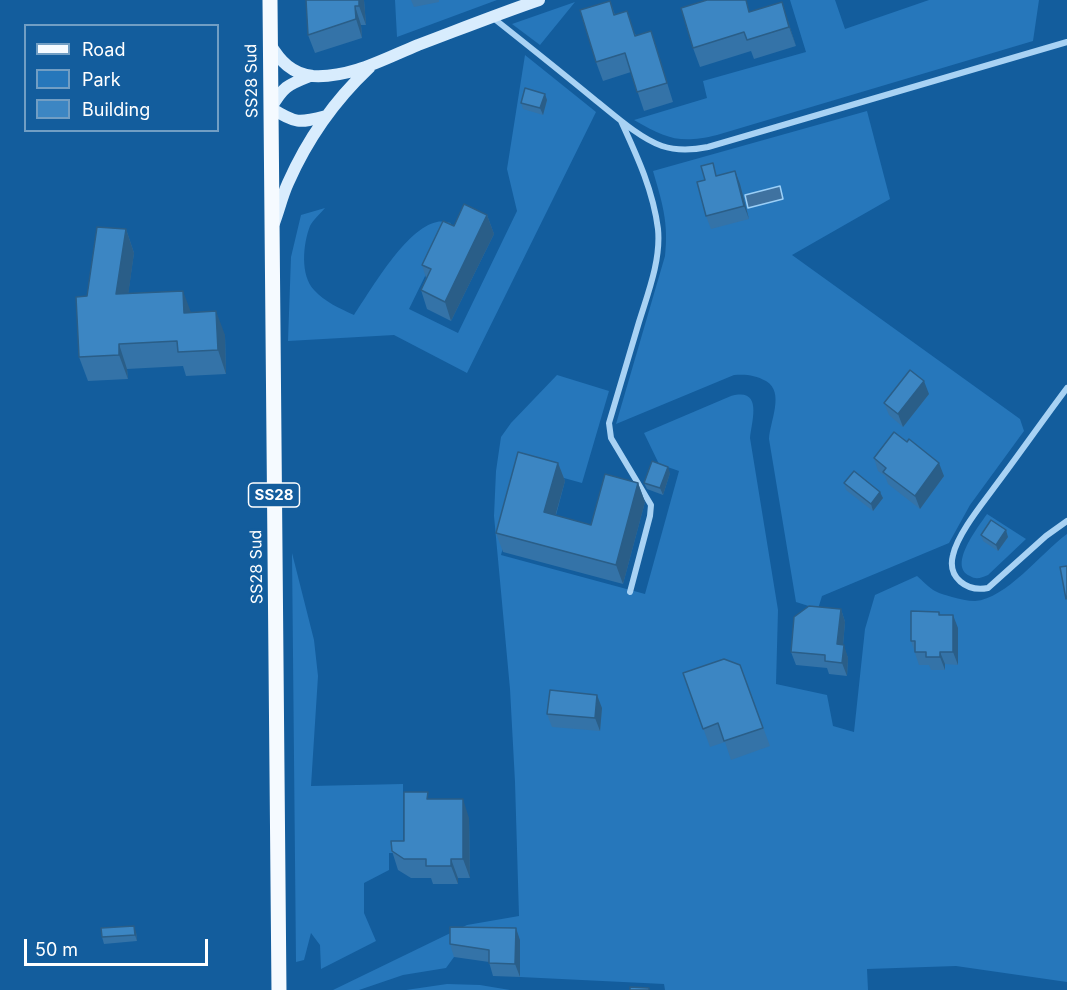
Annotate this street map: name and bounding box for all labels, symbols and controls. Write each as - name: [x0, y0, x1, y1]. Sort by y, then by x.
- legend: [24, 24, 219, 132]
- text: Road: [82, 39, 125, 60]
- street label: SS28 Sud: [242, 44, 262, 118]
- text: Park: [82, 69, 121, 90]
- text: Building: [82, 99, 150, 120]
- road number: SS28: [248, 483, 300, 507]
- street label: SS28 Sud: [247, 530, 267, 604]
- scale bar: [27, 927, 212, 965]
- text: 50 m: [35, 939, 78, 960]

